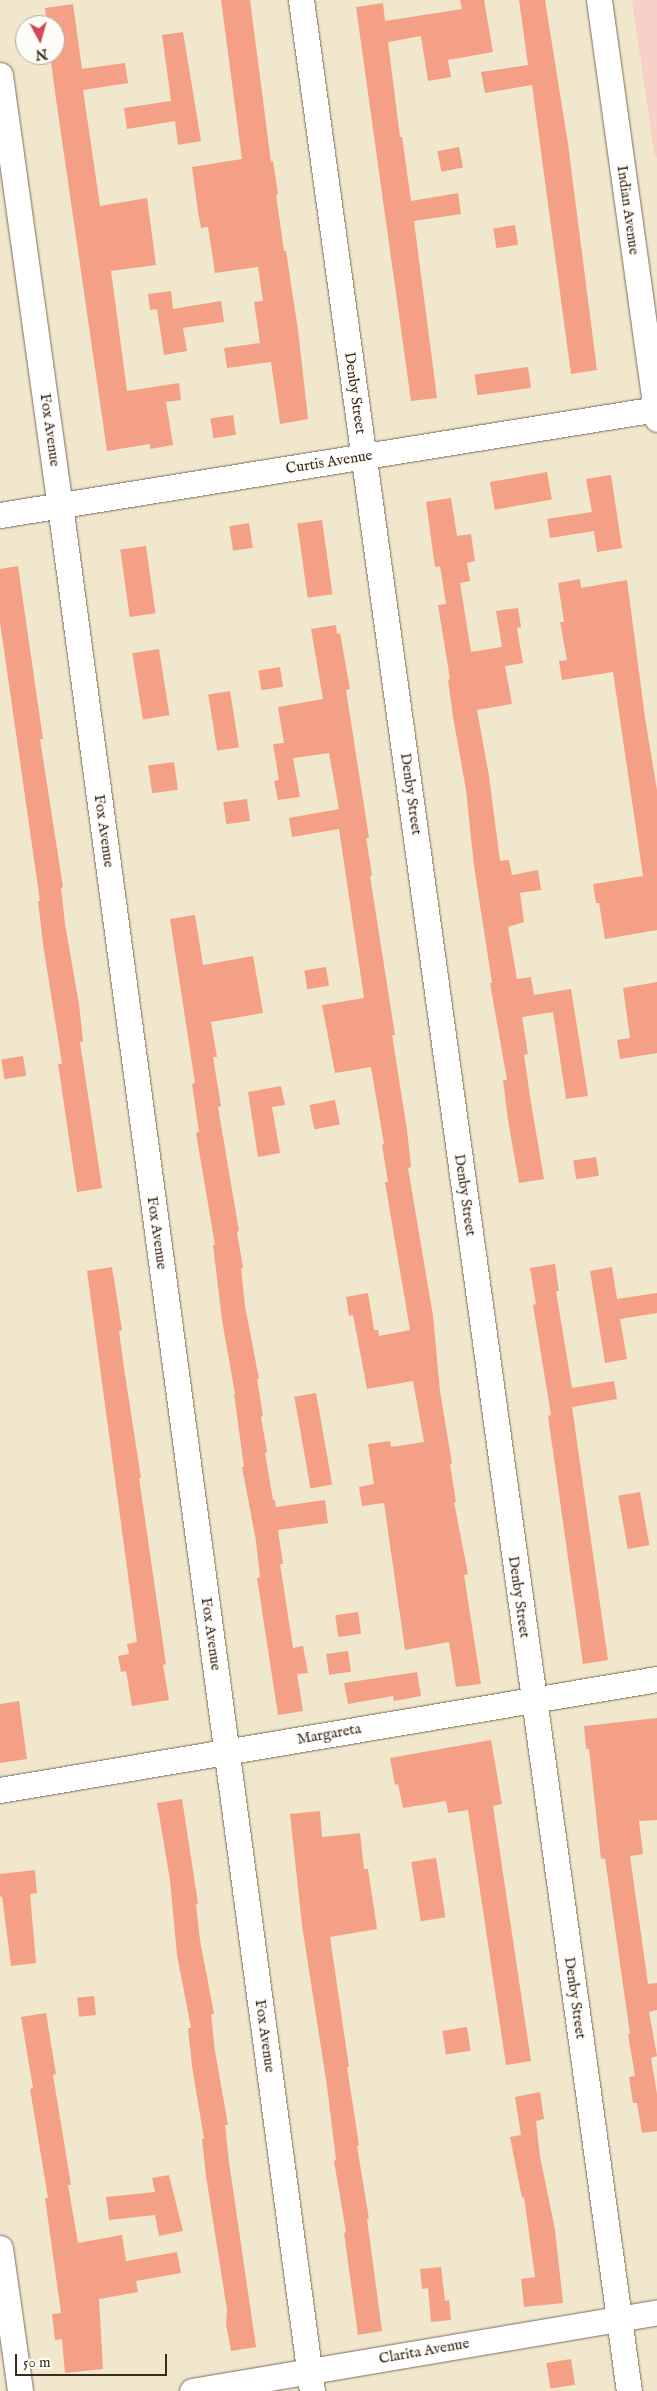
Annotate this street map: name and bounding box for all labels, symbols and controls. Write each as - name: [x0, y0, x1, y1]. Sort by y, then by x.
- north arrow: [15, 15, 65, 65]
- text: N: [34, 44, 48, 64]
- street label: Indian Avenue: [613, 164, 643, 256]
- street label: Denby Street: [340, 351, 370, 435]
- street label: Fox Avenue: [36, 392, 64, 468]
- street label: Curtis Avenue: [284, 446, 374, 478]
- street label: Denby Street: [396, 752, 426, 836]
- street label: Fox Avenue: [90, 793, 118, 869]
- street label: Denby Street: [450, 1153, 480, 1237]
- street label: Fox Avenue: [143, 1195, 171, 1271]
- street label: Denby Street: [504, 1555, 534, 1639]
- street label: Fox Avenue: [197, 1596, 225, 1672]
- street label: Margareta: [296, 1720, 362, 1748]
- street label: Denby Street: [560, 1956, 590, 2040]
- street label: Fox Avenue: [251, 1998, 279, 2074]
- street label: Clarita Avenue: [377, 2334, 471, 2368]
- scale bar: [18, 2344, 170, 2376]
- text: 50 m: [23, 2353, 51, 2372]

